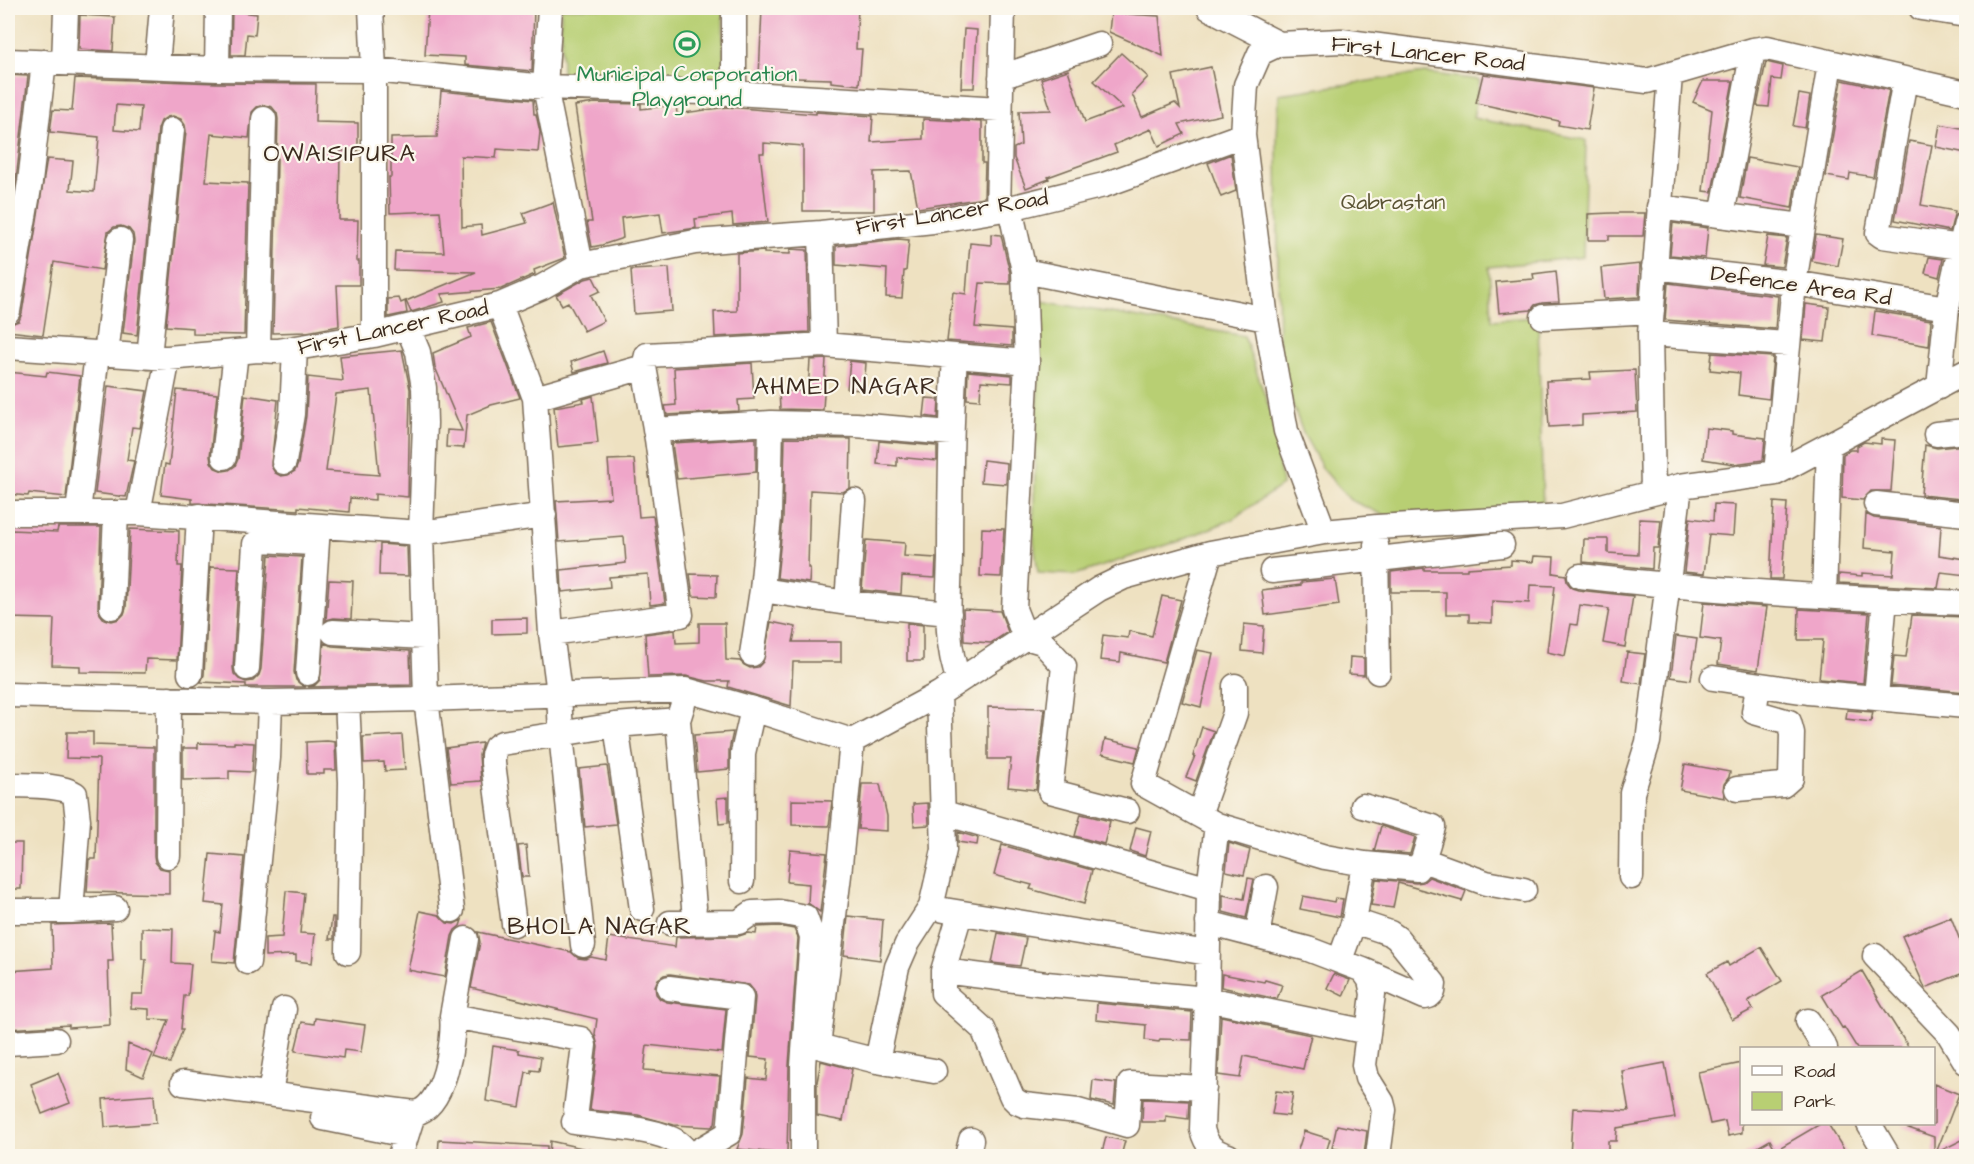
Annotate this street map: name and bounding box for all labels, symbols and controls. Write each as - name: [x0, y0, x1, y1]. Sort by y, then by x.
- street label: First Lancer Road: [1330, 28, 1526, 80]
- sports icon: Municipal Corporation Playground: [672, 29, 702, 59]
- place label: Municipal Corporation Playground: [577, 59, 797, 116]
- district label: OWAISIPURA: [264, 137, 416, 171]
- street label: First Lancer Road: [854, 183, 1050, 243]
- park label: Qabrastan: [1341, 187, 1445, 218]
- street label: Defence Area Rd: [1709, 258, 1893, 314]
- street label: First Lancer Road: [295, 293, 491, 363]
- district label: AHMED NAGAR: [753, 370, 939, 404]
- district label: BHOLA NAGAR: [507, 910, 693, 944]
- legend: [1740, 1047, 1935, 1125]
- text: Road: [1794, 1059, 1835, 1084]
- text: Park: [1794, 1089, 1836, 1114]

